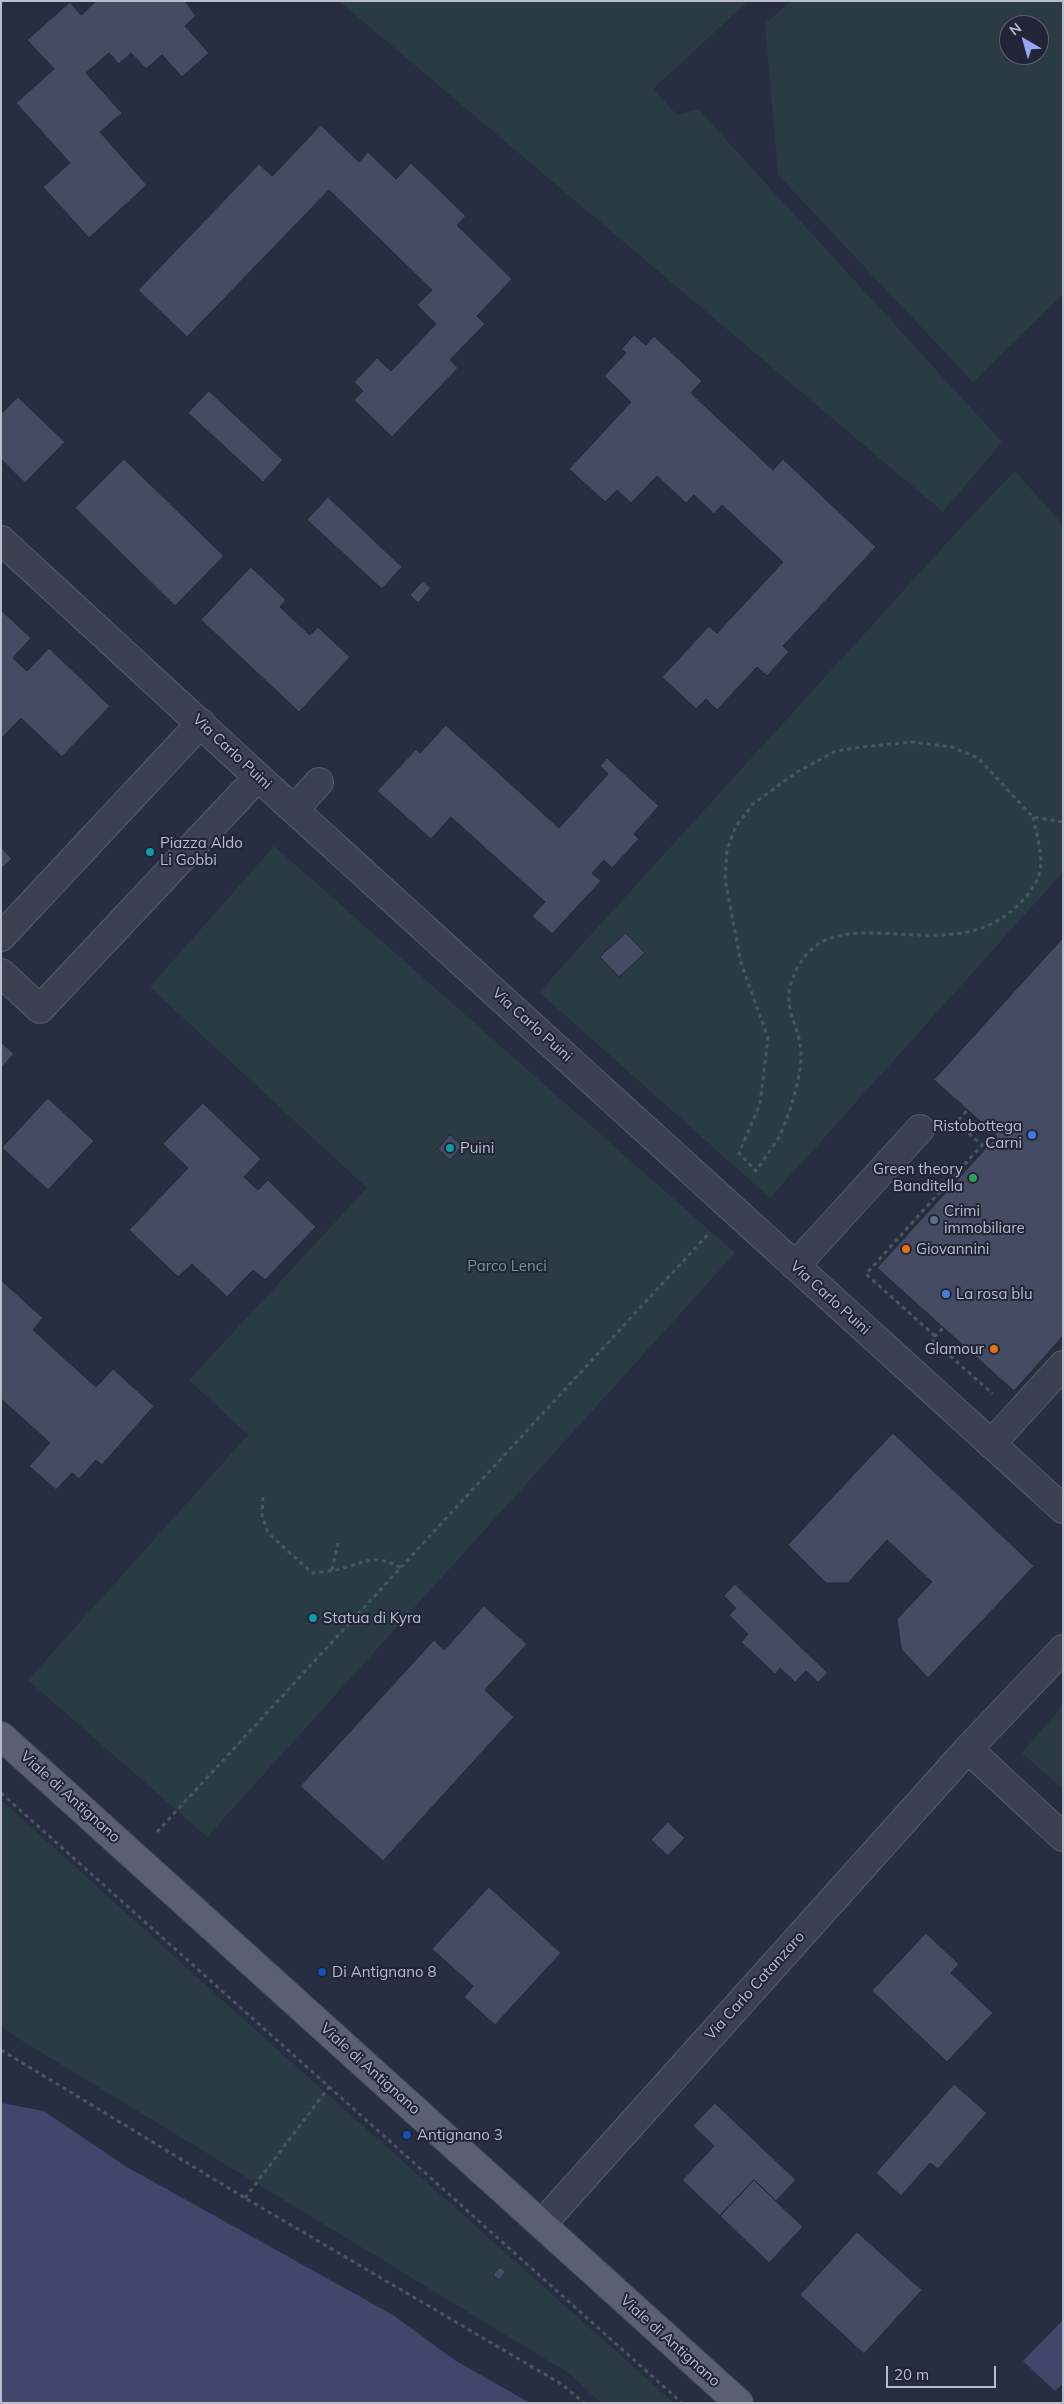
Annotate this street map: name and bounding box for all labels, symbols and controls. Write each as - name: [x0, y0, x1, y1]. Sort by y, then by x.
- north arrow: [999, 15, 1049, 65]
- text: N: [1006, 19, 1025, 39]
- street label: Via Carlo Puini: [189, 711, 275, 793]
- place label: Piazza Aldo Li Gobbi: [160, 834, 243, 869]
- marker: Piazza Aldo Li Gobbi: [144, 846, 156, 858]
- street label: Via Carlo Puini: [488, 984, 576, 1066]
- place label: Ristobottega Carni: [933, 1117, 1022, 1152]
- marker: Ristobottega Carni: [1026, 1129, 1038, 1141]
- place label: Puini: [460, 1139, 494, 1157]
- marker: Puini: [444, 1142, 456, 1154]
- place label: Green theory Banditella: [873, 1160, 963, 1195]
- marker: Green theory Banditella: [967, 1172, 979, 1184]
- place label: Crimi immobiliare: [944, 1202, 1025, 1237]
- marker: Crimi immobiliare: [928, 1214, 940, 1226]
- place label: Giovannini: [916, 1240, 989, 1258]
- marker: Giovannini: [900, 1243, 912, 1255]
- park label: Parco Lenci: [467, 1257, 547, 1275]
- street label: Via Carlo Puini: [786, 1257, 874, 1339]
- place label: La rosa blu: [956, 1285, 1033, 1303]
- marker: La rosa blu: [940, 1288, 952, 1300]
- place label: Glamour: [925, 1340, 984, 1358]
- marker: Glamour: [988, 1343, 1000, 1355]
- place label: Statua di Kyra: [323, 1609, 421, 1627]
- marker: Statua di Kyra: [307, 1612, 319, 1624]
- street label: Viale di Antignano: [16, 1747, 124, 1847]
- street label: Via Carlo Catanzaro: [701, 1928, 809, 2044]
- place label: Di Antignano 8: [332, 1963, 436, 1981]
- marker: Di Antignano 8: [316, 1966, 328, 1978]
- street label: Viale di Antignano: [316, 2019, 424, 2119]
- place label: Antignano 3: [417, 2126, 503, 2144]
- marker: Antignano 3: [401, 2129, 413, 2141]
- street label: Viale di Antignano: [616, 2291, 724, 2391]
- scale bar: [889, 2356, 999, 2388]
- text: 20 m: [894, 2365, 929, 2384]

